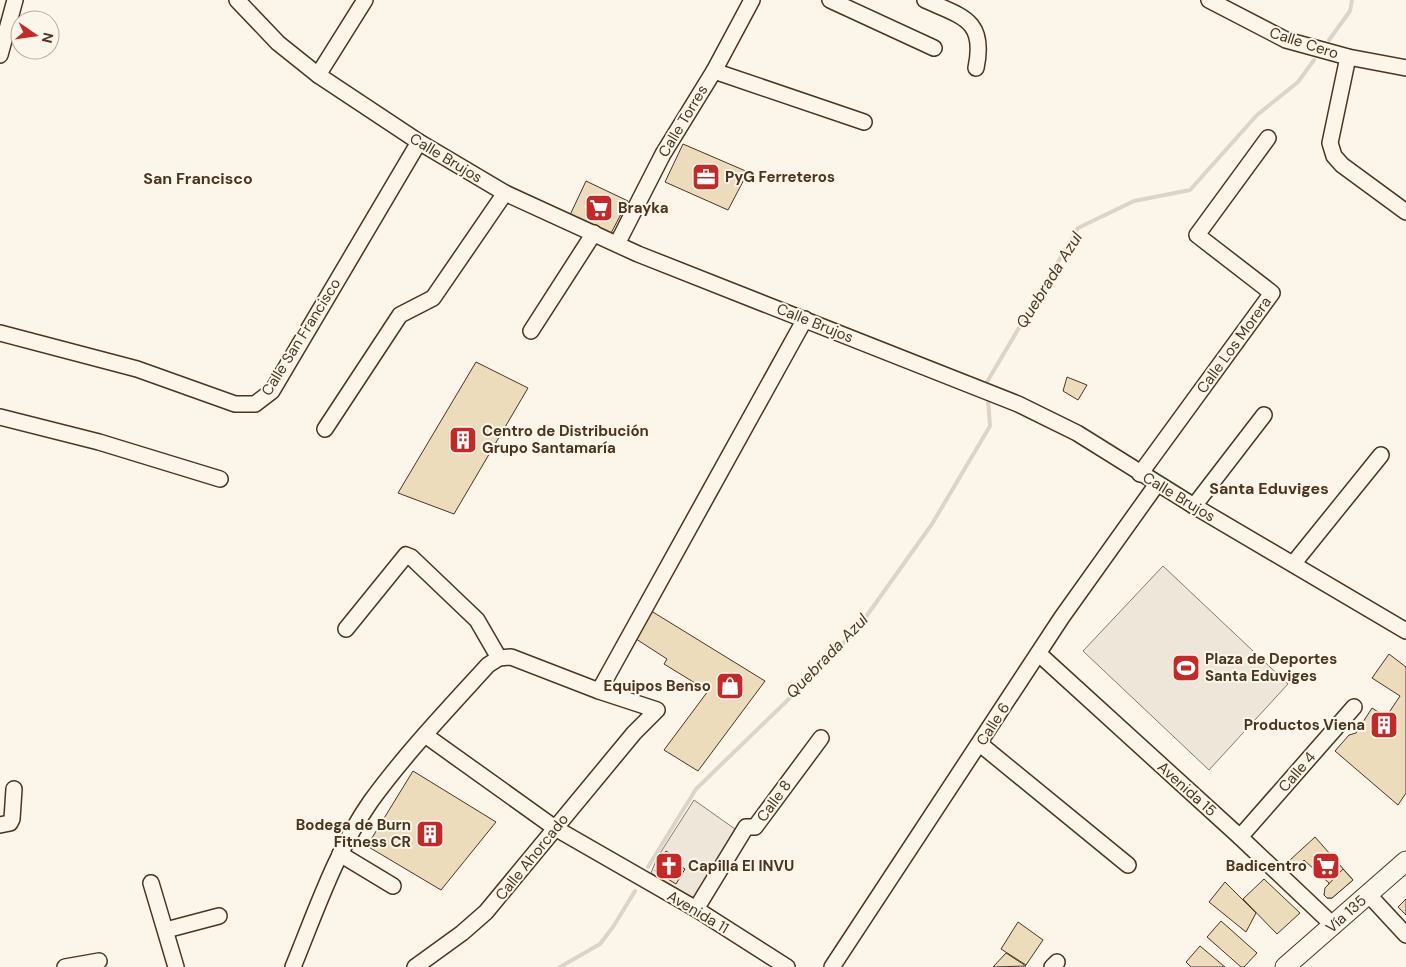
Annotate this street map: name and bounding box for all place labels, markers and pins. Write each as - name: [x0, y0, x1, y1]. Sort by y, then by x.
- office icon: PyG Ferreteros: [691, 162, 721, 192]
- place label: PyG Ferreteros: [725, 167, 835, 187]
- supermarket icon: Brayka: [584, 193, 614, 223]
- place label: Brayka: [618, 198, 668, 218]
- place label: Centro de Distribución Grupo Santamaría: [482, 421, 649, 458]
- building icon: Centro de Distribución Grupo Santamaría: [448, 425, 478, 455]
- place label: Plaza de Deportes Santa Eduviges: [1205, 649, 1337, 686]
- sports icon: Plaza de Deportes Santa Eduviges: [1171, 653, 1201, 683]
- shop icon: Equipos Benso: [715, 671, 745, 701]
- place label: Equipos Benso: [604, 676, 711, 696]
- building icon: Productos Viena: [1369, 710, 1399, 740]
- place label: Productos Viena: [1244, 715, 1365, 735]
- place label: Bodega de Burn Fitness CR: [296, 815, 411, 852]
- building icon: Bodega de Burn Fitness CR: [415, 819, 445, 849]
- church icon: Capilla El INVU: [654, 851, 684, 881]
- supermarket icon: Badicentro: [1311, 851, 1341, 881]
- place label: Capilla El INVU: [688, 856, 794, 876]
- place label: Badicentro: [1226, 856, 1307, 876]

